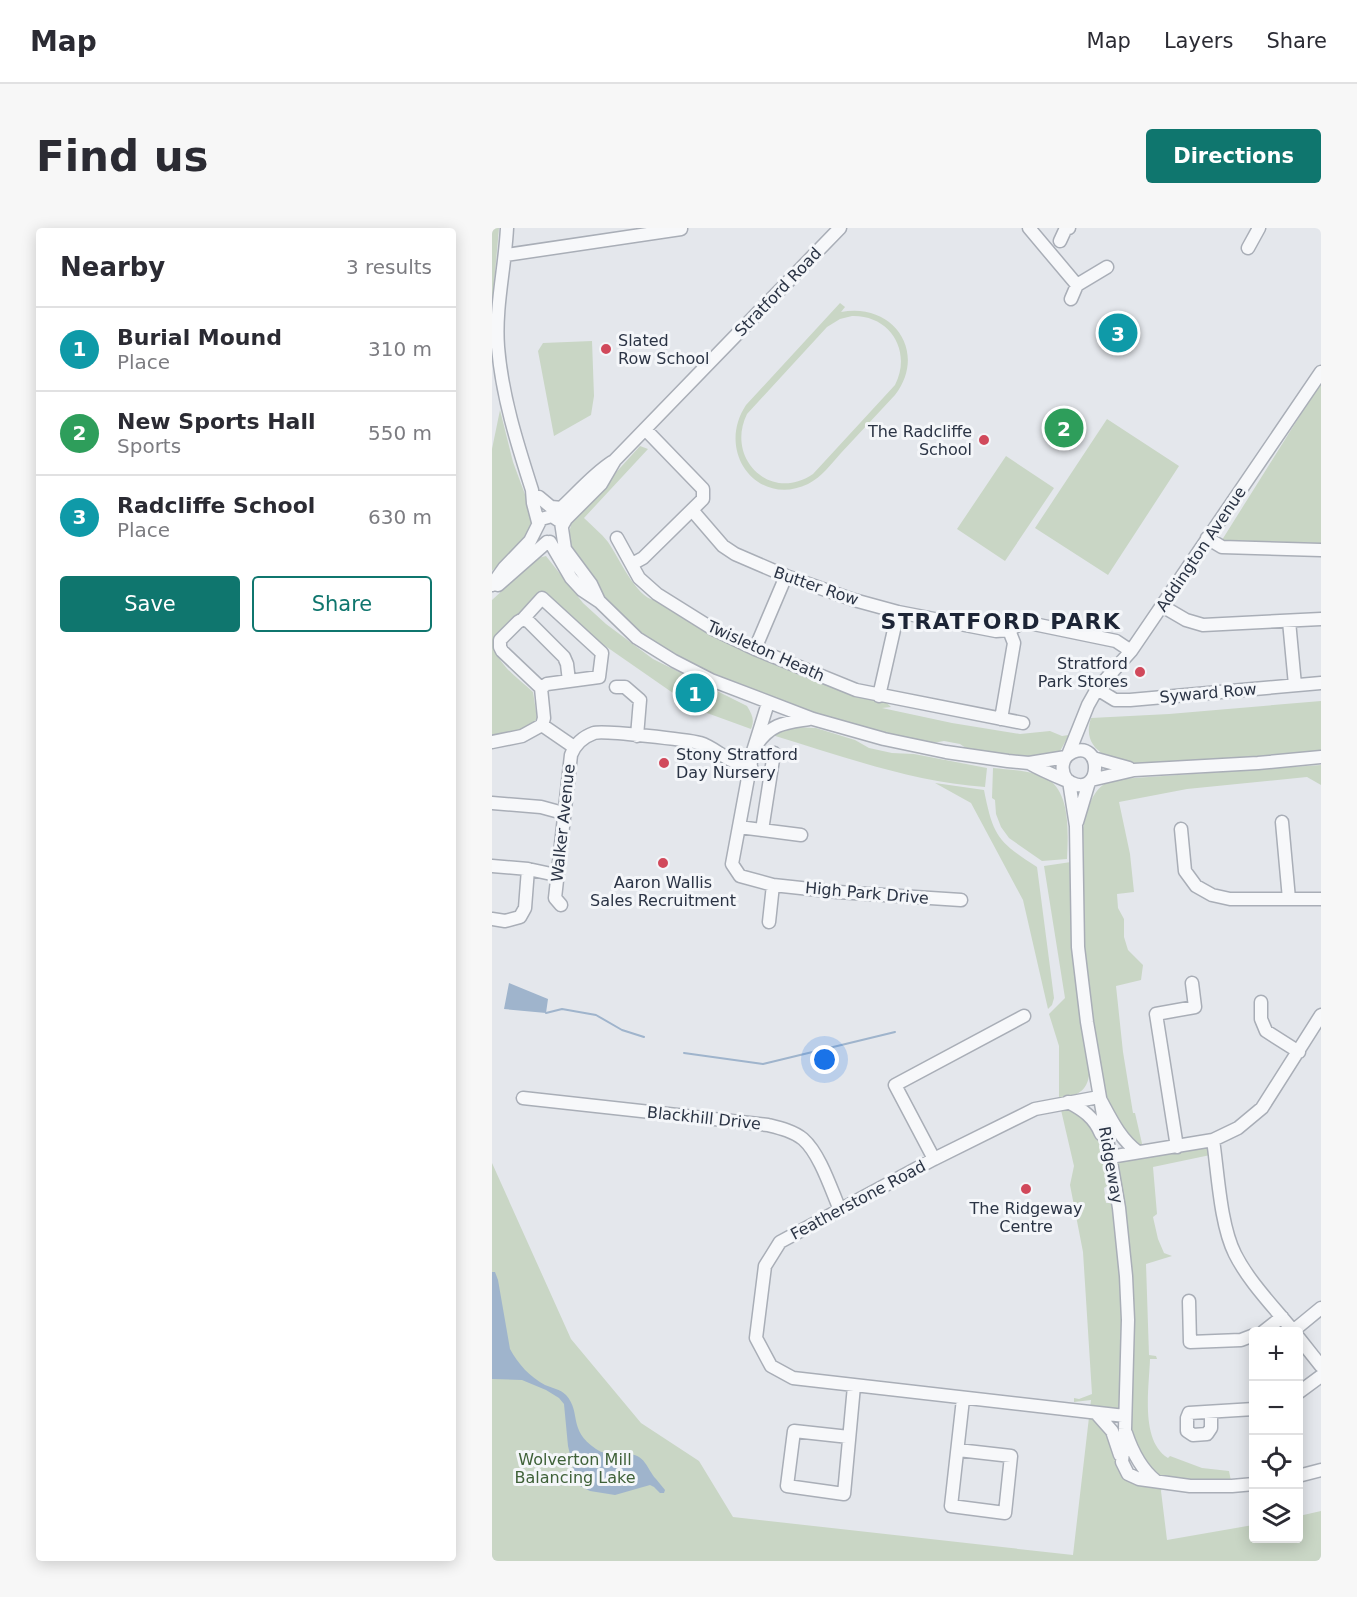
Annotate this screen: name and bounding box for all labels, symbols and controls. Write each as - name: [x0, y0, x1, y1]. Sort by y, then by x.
- text: Map: [30, 25, 97, 58]
- text: Map: [1087, 29, 1131, 53]
- text: Layers: [1164, 29, 1233, 53]
- text: Share: [1266, 29, 1327, 53]
- button: Directions: [1146, 129, 1321, 183]
- text: Find us: [36, 132, 209, 181]
- street label: Stratford Road: [731, 244, 825, 340]
- text: Nearby: [60, 252, 165, 282]
- text: 3 results: [346, 255, 432, 279]
- pin: 3: [1098, 310, 1138, 356]
- text: Burial Mound: [117, 325, 282, 350]
- place label: Slated Row School: [618, 331, 709, 368]
- text: 1: [73, 337, 86, 361]
- text: 310 m: [368, 337, 432, 361]
- marker: Slated Row School: [599, 342, 613, 356]
- text: Place: [117, 350, 170, 374]
- pin: 2: [1044, 406, 1084, 450]
- text: New Sports Hall: [117, 409, 315, 434]
- text: 2: [73, 421, 86, 445]
- text: 550 m: [368, 421, 432, 445]
- place label: The Radcliffe School: [867, 422, 972, 459]
- marker: The Radcliffe School: [977, 433, 991, 447]
- text: Sports: [117, 434, 181, 458]
- street label: Addington Avenue: [1152, 483, 1250, 615]
- text: Radcliffe School: [117, 493, 315, 518]
- text: 3: [73, 505, 86, 529]
- text: 630 m: [368, 505, 432, 529]
- text: Place: [117, 518, 170, 542]
- street label: Butter Row: [771, 563, 861, 609]
- button: Save: [60, 576, 240, 632]
- button: Share: [252, 576, 432, 632]
- district label: STRATFORD PARK: [881, 609, 1121, 634]
- street label: Twisleton Heath: [703, 616, 828, 685]
- place label: Stratford Park Stores: [1038, 654, 1128, 691]
- marker: Stratford Park Stores: [1133, 665, 1147, 679]
- pin: 1: [676, 670, 714, 716]
- street label: Syward Row: [1159, 679, 1257, 707]
- place label: Stony Stratford Day Nursery: [676, 745, 798, 782]
- marker: Stony Stratford Day Nursery: [657, 756, 671, 770]
- street label: Walker Avenue: [547, 763, 579, 883]
- marker: Aaron Wallis Sales Recruitment: [656, 856, 670, 870]
- place label: Aaron Wallis Sales Recruitment: [590, 873, 736, 910]
- street label: High Park Drive: [804, 878, 930, 908]
- your location: [810, 1045, 839, 1074]
- street label: Blackhill Drive: [646, 1103, 762, 1133]
- street label: Ridgeway: [1095, 1125, 1127, 1205]
- street label: Featherstone Road: [787, 1156, 929, 1244]
- marker: The Ridgeway Centre: [1019, 1182, 1033, 1196]
- place label: The Ridgeway Centre: [969, 1199, 1082, 1236]
- map controls: [1249, 1327, 1303, 1543]
- button: +: [1249, 1327, 1303, 1381]
- button: −: [1249, 1381, 1303, 1435]
- button: locate: [1249, 1435, 1303, 1489]
- park label: Wolverton Mill Balancing Lake: [514, 1450, 636, 1487]
- button: layers: [1249, 1489, 1303, 1543]

